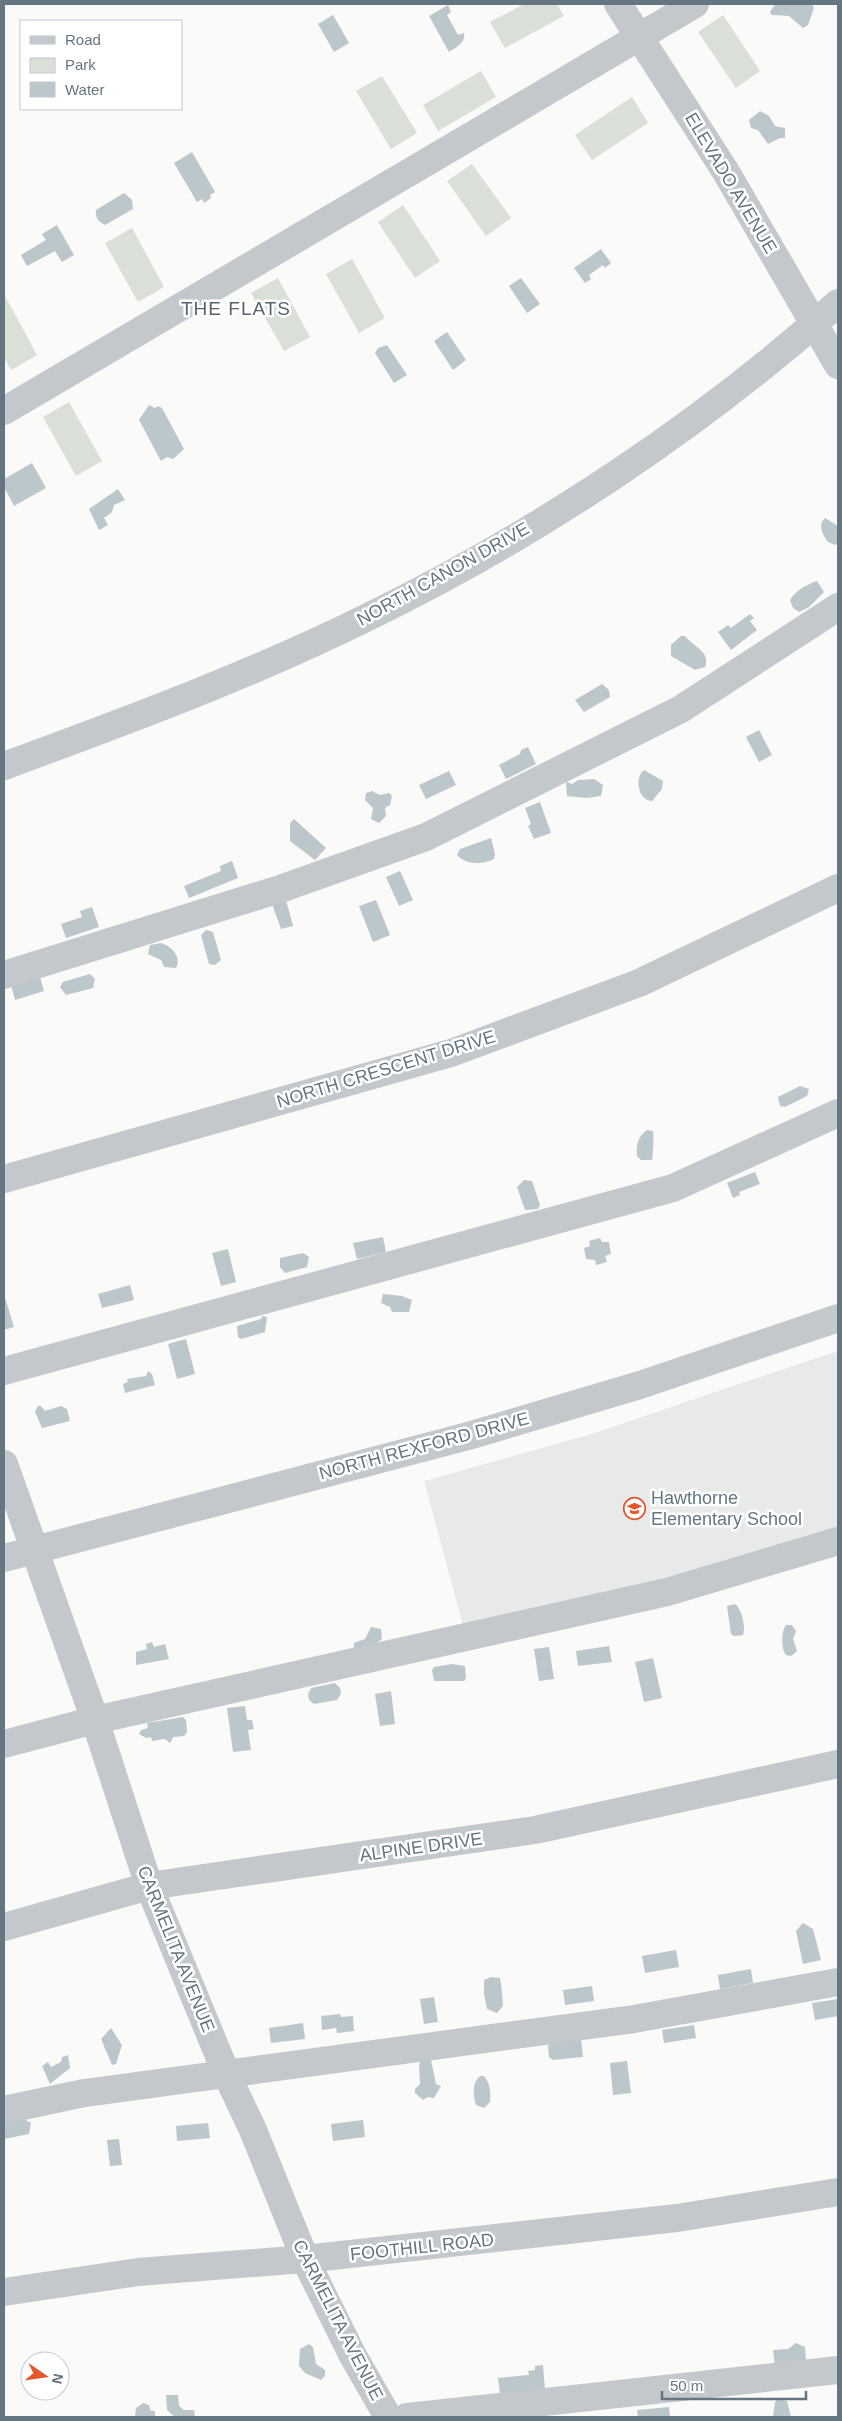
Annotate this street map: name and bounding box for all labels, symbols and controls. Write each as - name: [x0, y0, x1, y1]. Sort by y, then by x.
- legend: [20, 20, 182, 110]
- text: Road: [65, 31, 101, 48]
- text: Park: [65, 56, 96, 73]
- text: Water: [65, 81, 104, 98]
- street label: ELEVADO AVENUE: [681, 109, 781, 257]
- district label: THE FLATS: [181, 298, 291, 319]
- street label: NORTH CANON DRIVE: [353, 518, 533, 630]
- street label: NORTH CRESCENT DRIVE: [274, 1026, 498, 1112]
- street label: NORTH REXFORD DRIVE: [317, 1408, 531, 1484]
- place label: Hawthorne Elementary School: [651, 1488, 802, 1529]
- school or university icon: Hawthorne Elementary School: [623, 1496, 647, 1520]
- street label: ALPINE DRIVE: [358, 1828, 484, 1866]
- street label: CARMELITA AVENUE: [134, 1863, 218, 2035]
- street label: FOOTHILL ROAD: [349, 2230, 495, 2264]
- street label: CARMELITA AVENUE: [289, 2236, 387, 2404]
- north arrow: [20, 2351, 70, 2401]
- scale bar: [662, 2368, 806, 2400]
- text: N: [49, 2372, 67, 2386]
- text: 50 m: [670, 2377, 703, 2394]

